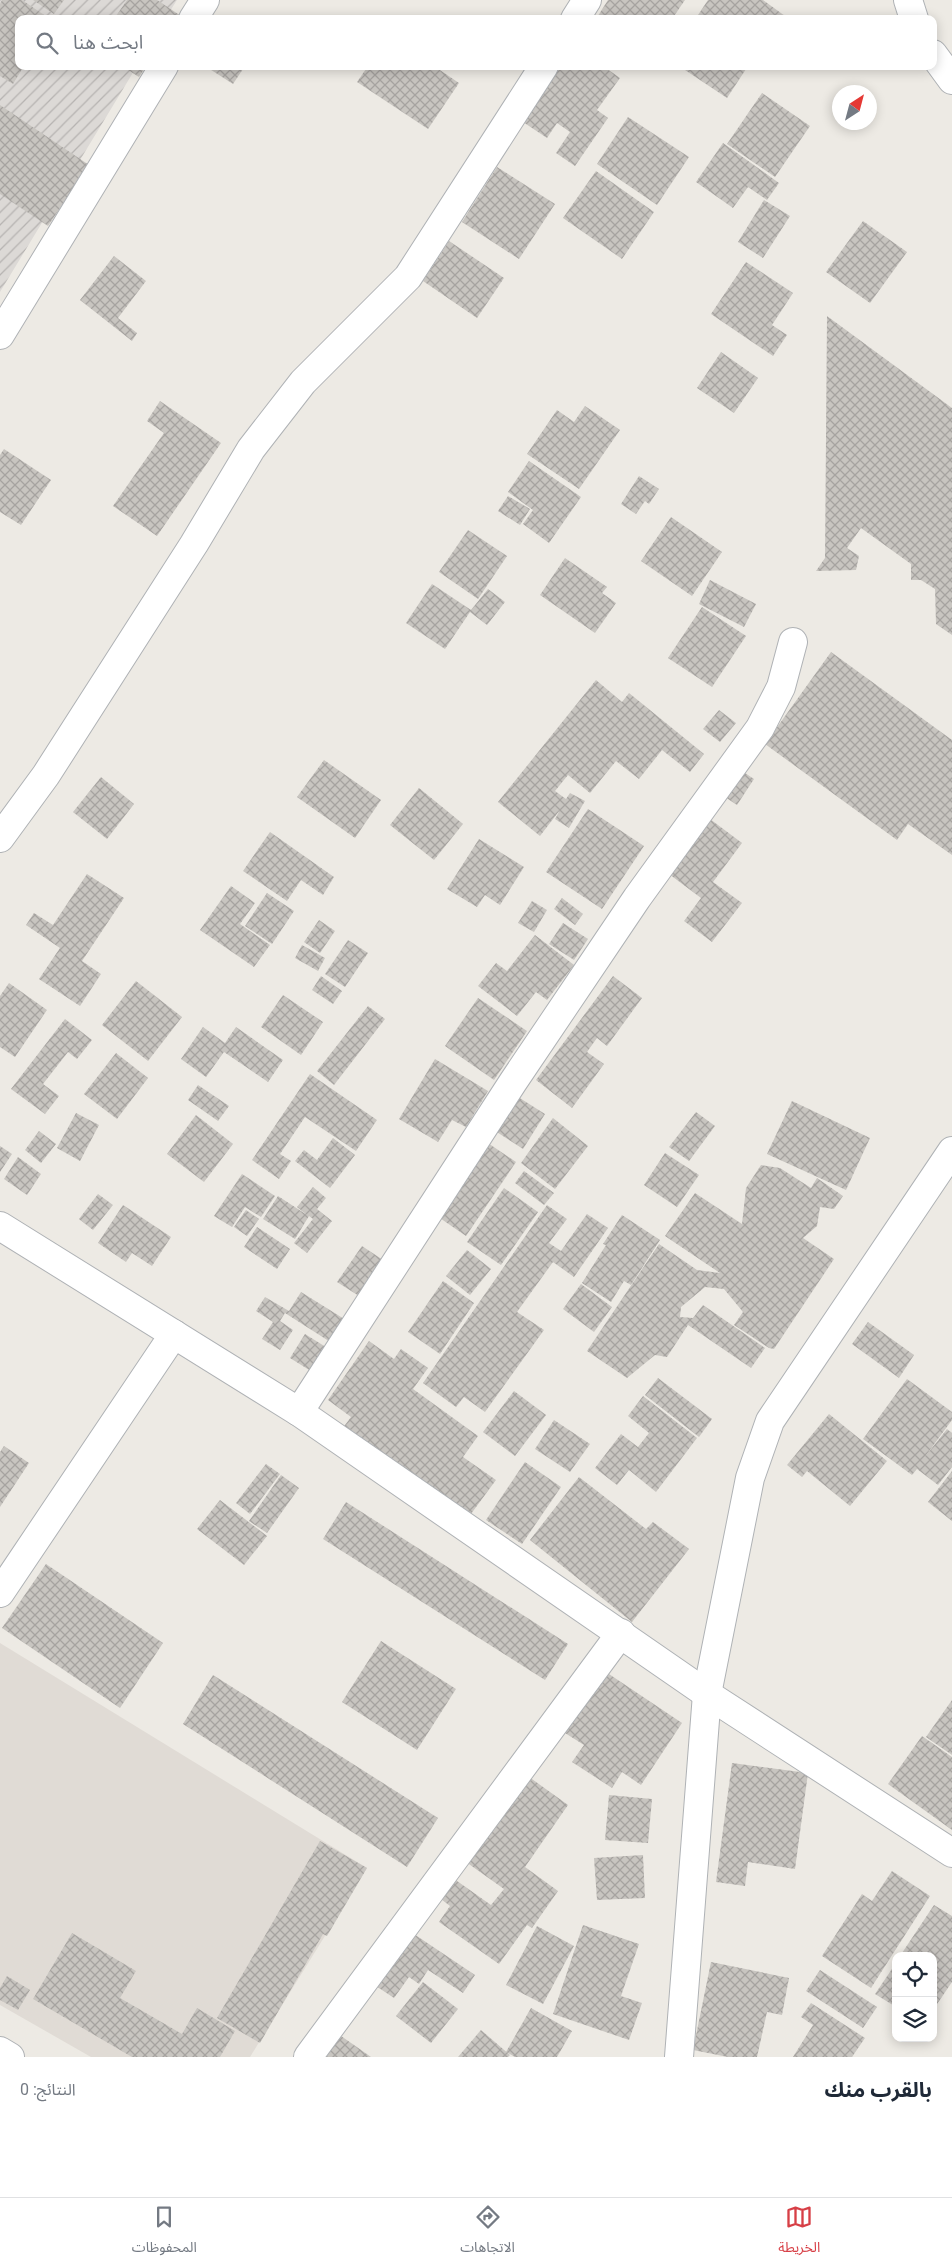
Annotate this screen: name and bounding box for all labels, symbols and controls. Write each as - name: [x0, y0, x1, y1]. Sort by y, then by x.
- search box: [15, 15, 937, 70]
- icon: search: [33, 29, 61, 57]
- text: ابحث هنا: [73, 31, 143, 54]
- north arrow: [832, 85, 877, 130]
- map controls: [892, 1952, 937, 2042]
- button: locate: [892, 1952, 937, 1997]
- button: layers: [892, 1997, 937, 2042]
- text: بالقرب منك: [824, 2078, 932, 2102]
- text: النتائج: 0: [20, 2080, 76, 2099]
- tab: المحفوظات: [132, 2203, 197, 2262]
- tab: الاتجاهات: [460, 2203, 515, 2262]
- tab: الخريطة: [778, 2203, 820, 2262]

